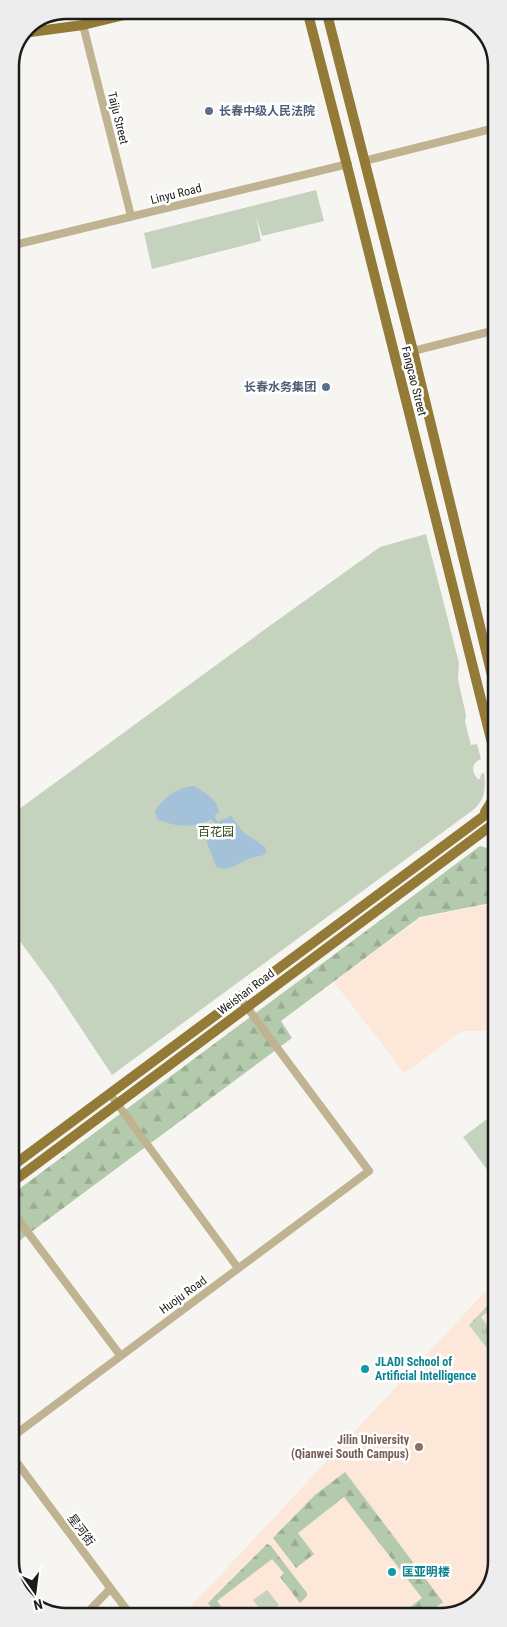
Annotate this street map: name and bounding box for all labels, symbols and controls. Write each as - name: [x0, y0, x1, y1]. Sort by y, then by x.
- street label: Taiju Street: [105, 90, 131, 146]
- place label: 长春中级人民法院: [219, 104, 315, 118]
- marker: 长春中级人民法院: [203, 105, 215, 117]
- street label: Linyu Road: [149, 181, 203, 207]
- street label: Fangcao Street: [399, 345, 430, 418]
- place label: 长春水务集团: [244, 380, 316, 394]
- marker: 长春水务集团: [320, 381, 332, 393]
- park label: 百花园: [198, 825, 234, 839]
- street label: Weishan Road: [215, 966, 277, 1018]
- street label: Huoju Road: [157, 1273, 209, 1317]
- place label: JLADI School of Artificial Intelligence: [375, 1355, 477, 1383]
- marker: JLADI School of Artificial Intelligence: [359, 1363, 371, 1375]
- place label: Jilin University (Qianwei South Campus): [291, 1433, 410, 1461]
- marker: Jilin University (Qianwei South Campus): [413, 1441, 425, 1453]
- street label: 星河街: [65, 1511, 97, 1549]
- place label: 匡亚明楼: [402, 1565, 450, 1579]
- marker: 匡亚明楼: [386, 1566, 398, 1578]
- north arrow: [10, 1567, 60, 1617]
- text: N: [32, 1596, 44, 1613]

